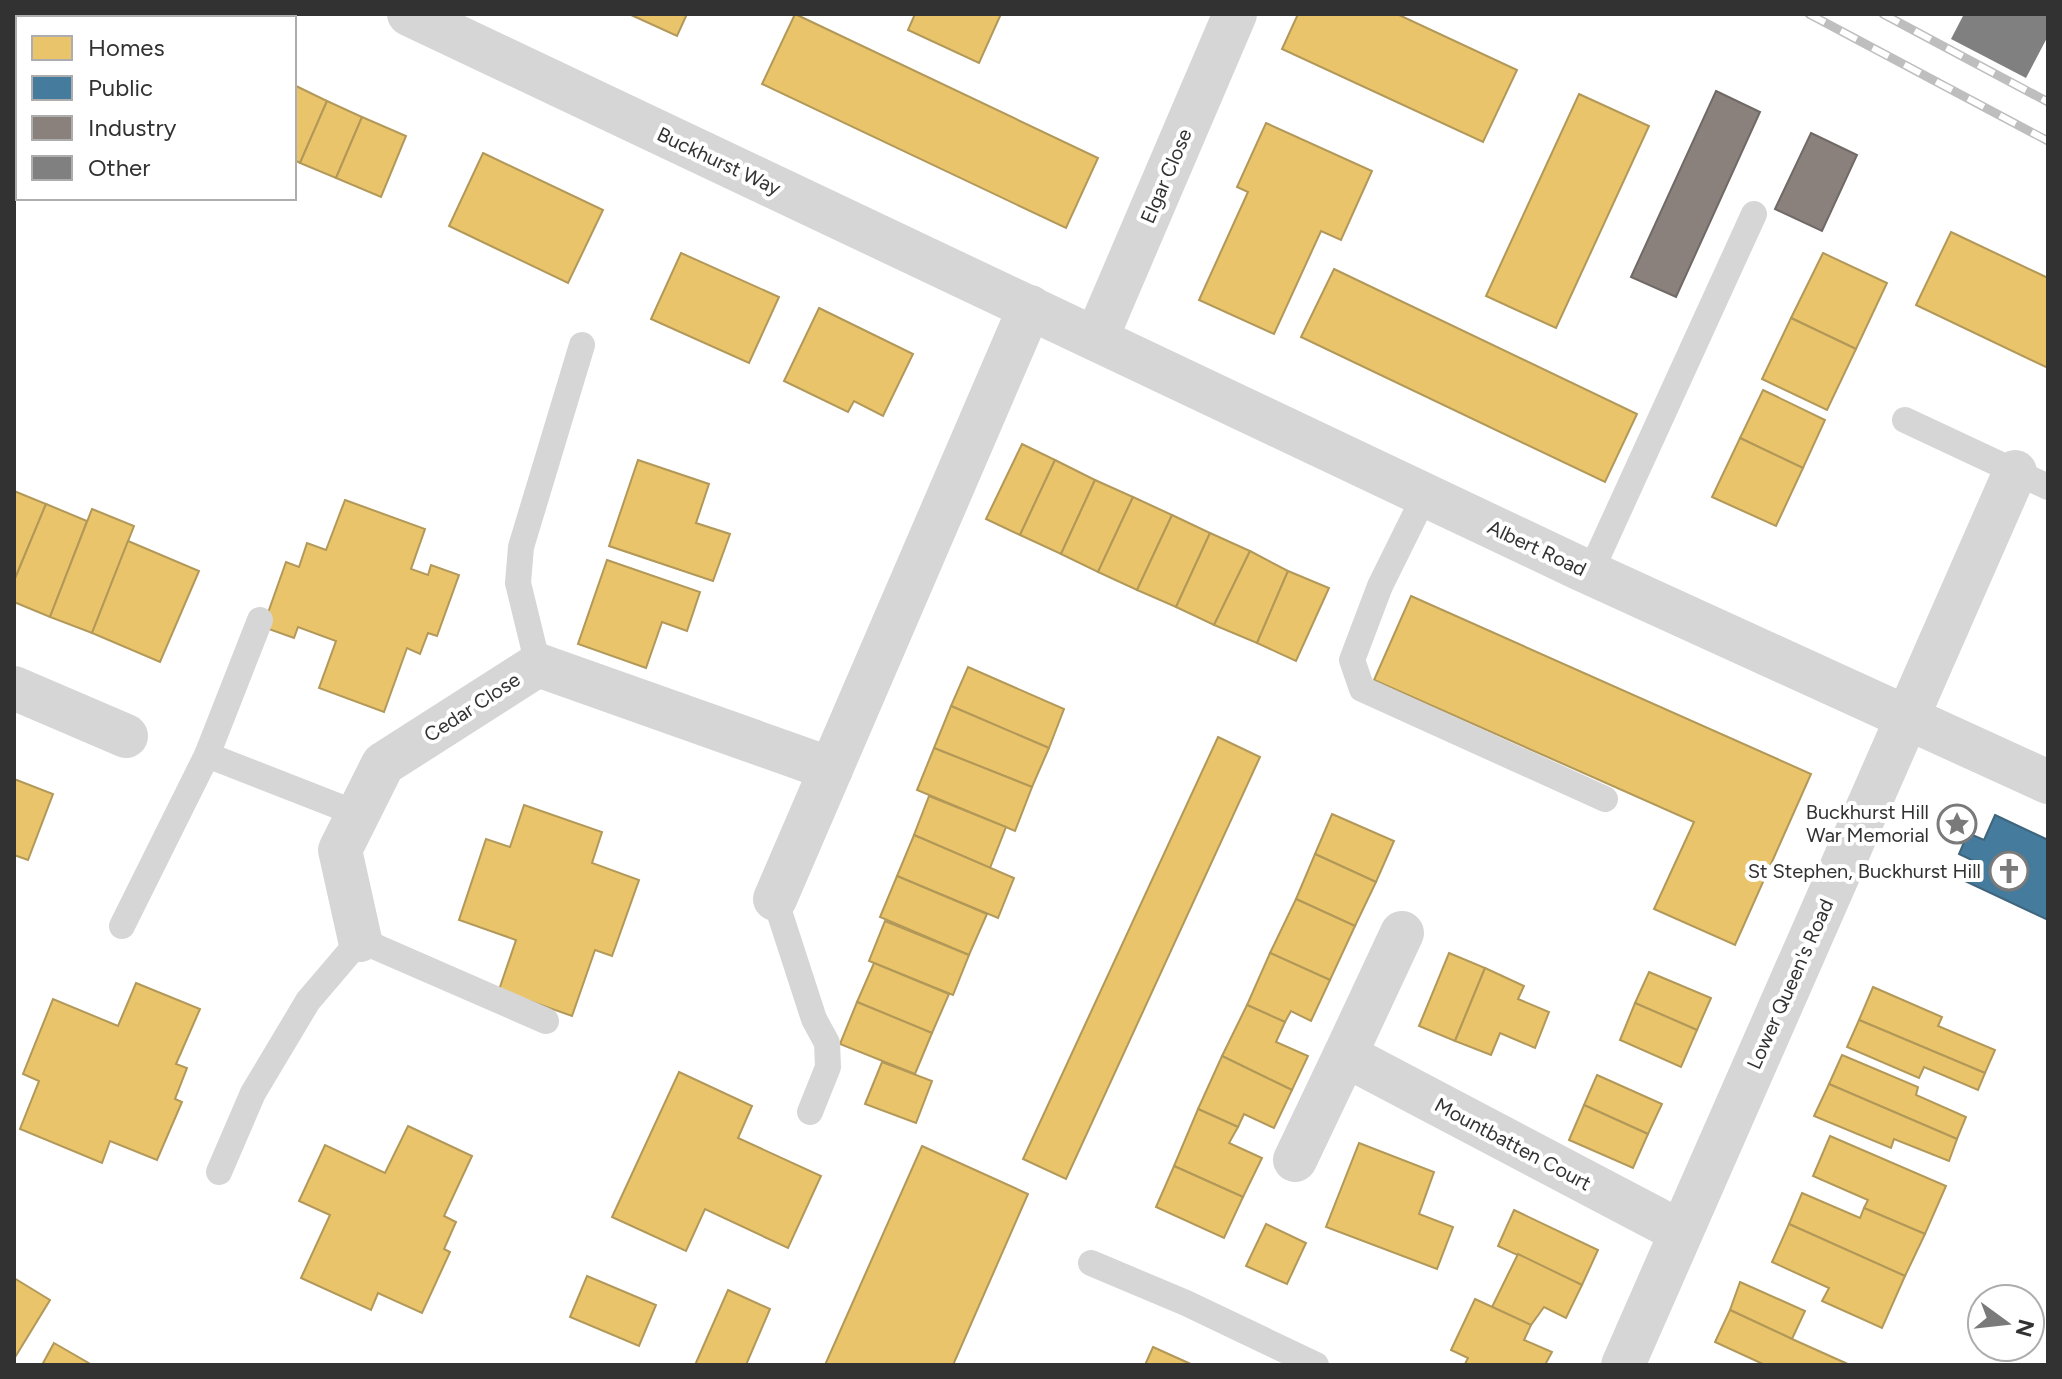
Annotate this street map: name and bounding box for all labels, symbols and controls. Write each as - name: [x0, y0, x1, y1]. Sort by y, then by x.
- legend: [16, 16, 296, 200]
- text: Homes: [88, 33, 165, 62]
- text: Public: [88, 73, 153, 102]
- text: Industry: [88, 113, 177, 142]
- street label: Buckhurst Way: [653, 122, 785, 200]
- street label: Elgar Close: [1135, 125, 1197, 227]
- text: Other: [88, 153, 150, 182]
- street label: Albert Road: [1484, 515, 1590, 581]
- street label: Cedar Close: [419, 667, 525, 747]
- place label: Buckhurst Hill War Memorial: [1806, 800, 1929, 847]
- place icon: Buckhurst Hill War Memorial: [1936, 803, 1978, 845]
- church icon: St Stephen, Buckhurst Hill: [1988, 850, 2030, 892]
- place label: St Stephen, Buckhurst Hill: [1748, 859, 1981, 883]
- street label: Lower Queen's Road: [1742, 895, 1838, 1073]
- street label: Mountbatten Court: [1431, 1093, 1595, 1195]
- north arrow: [1966, 1283, 2046, 1363]
- text: N: [2010, 1316, 2040, 1340]

